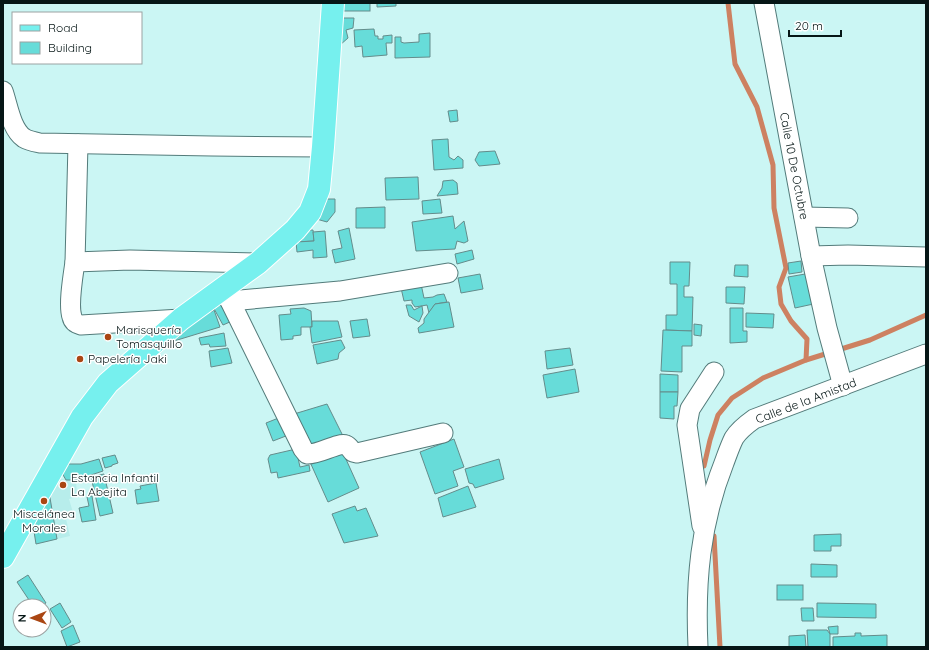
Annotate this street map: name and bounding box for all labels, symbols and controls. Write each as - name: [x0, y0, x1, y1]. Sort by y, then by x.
- legend: [12, 12, 142, 64]
- scale bar: [789, 12, 841, 38]
- text: 20 m: [795, 18, 823, 33]
- text: Road: [48, 20, 78, 35]
- text: Building: [48, 40, 92, 55]
- street label: Calle 10 De Octubre: [777, 111, 812, 221]
- place label: Marisquería Tomasquillo: [116, 322, 182, 351]
- marker: Marisquería Tomasquillo: [103, 332, 113, 342]
- place label: Papelería Jaki: [88, 351, 167, 366]
- marker: Papelería Jaki: [75, 354, 85, 364]
- street label: Calle de la Amistad: [753, 374, 858, 427]
- place label: Estancia Infantil La Abejita: [71, 470, 159, 499]
- marker: Estancia Infantil La Abejita: [58, 480, 68, 490]
- marker: Miscelánea Morales: [39, 496, 49, 506]
- place label: Miscelánea Morales: [13, 506, 75, 535]
- north arrow: [12, 598, 52, 638]
- text: N: [15, 614, 29, 622]

